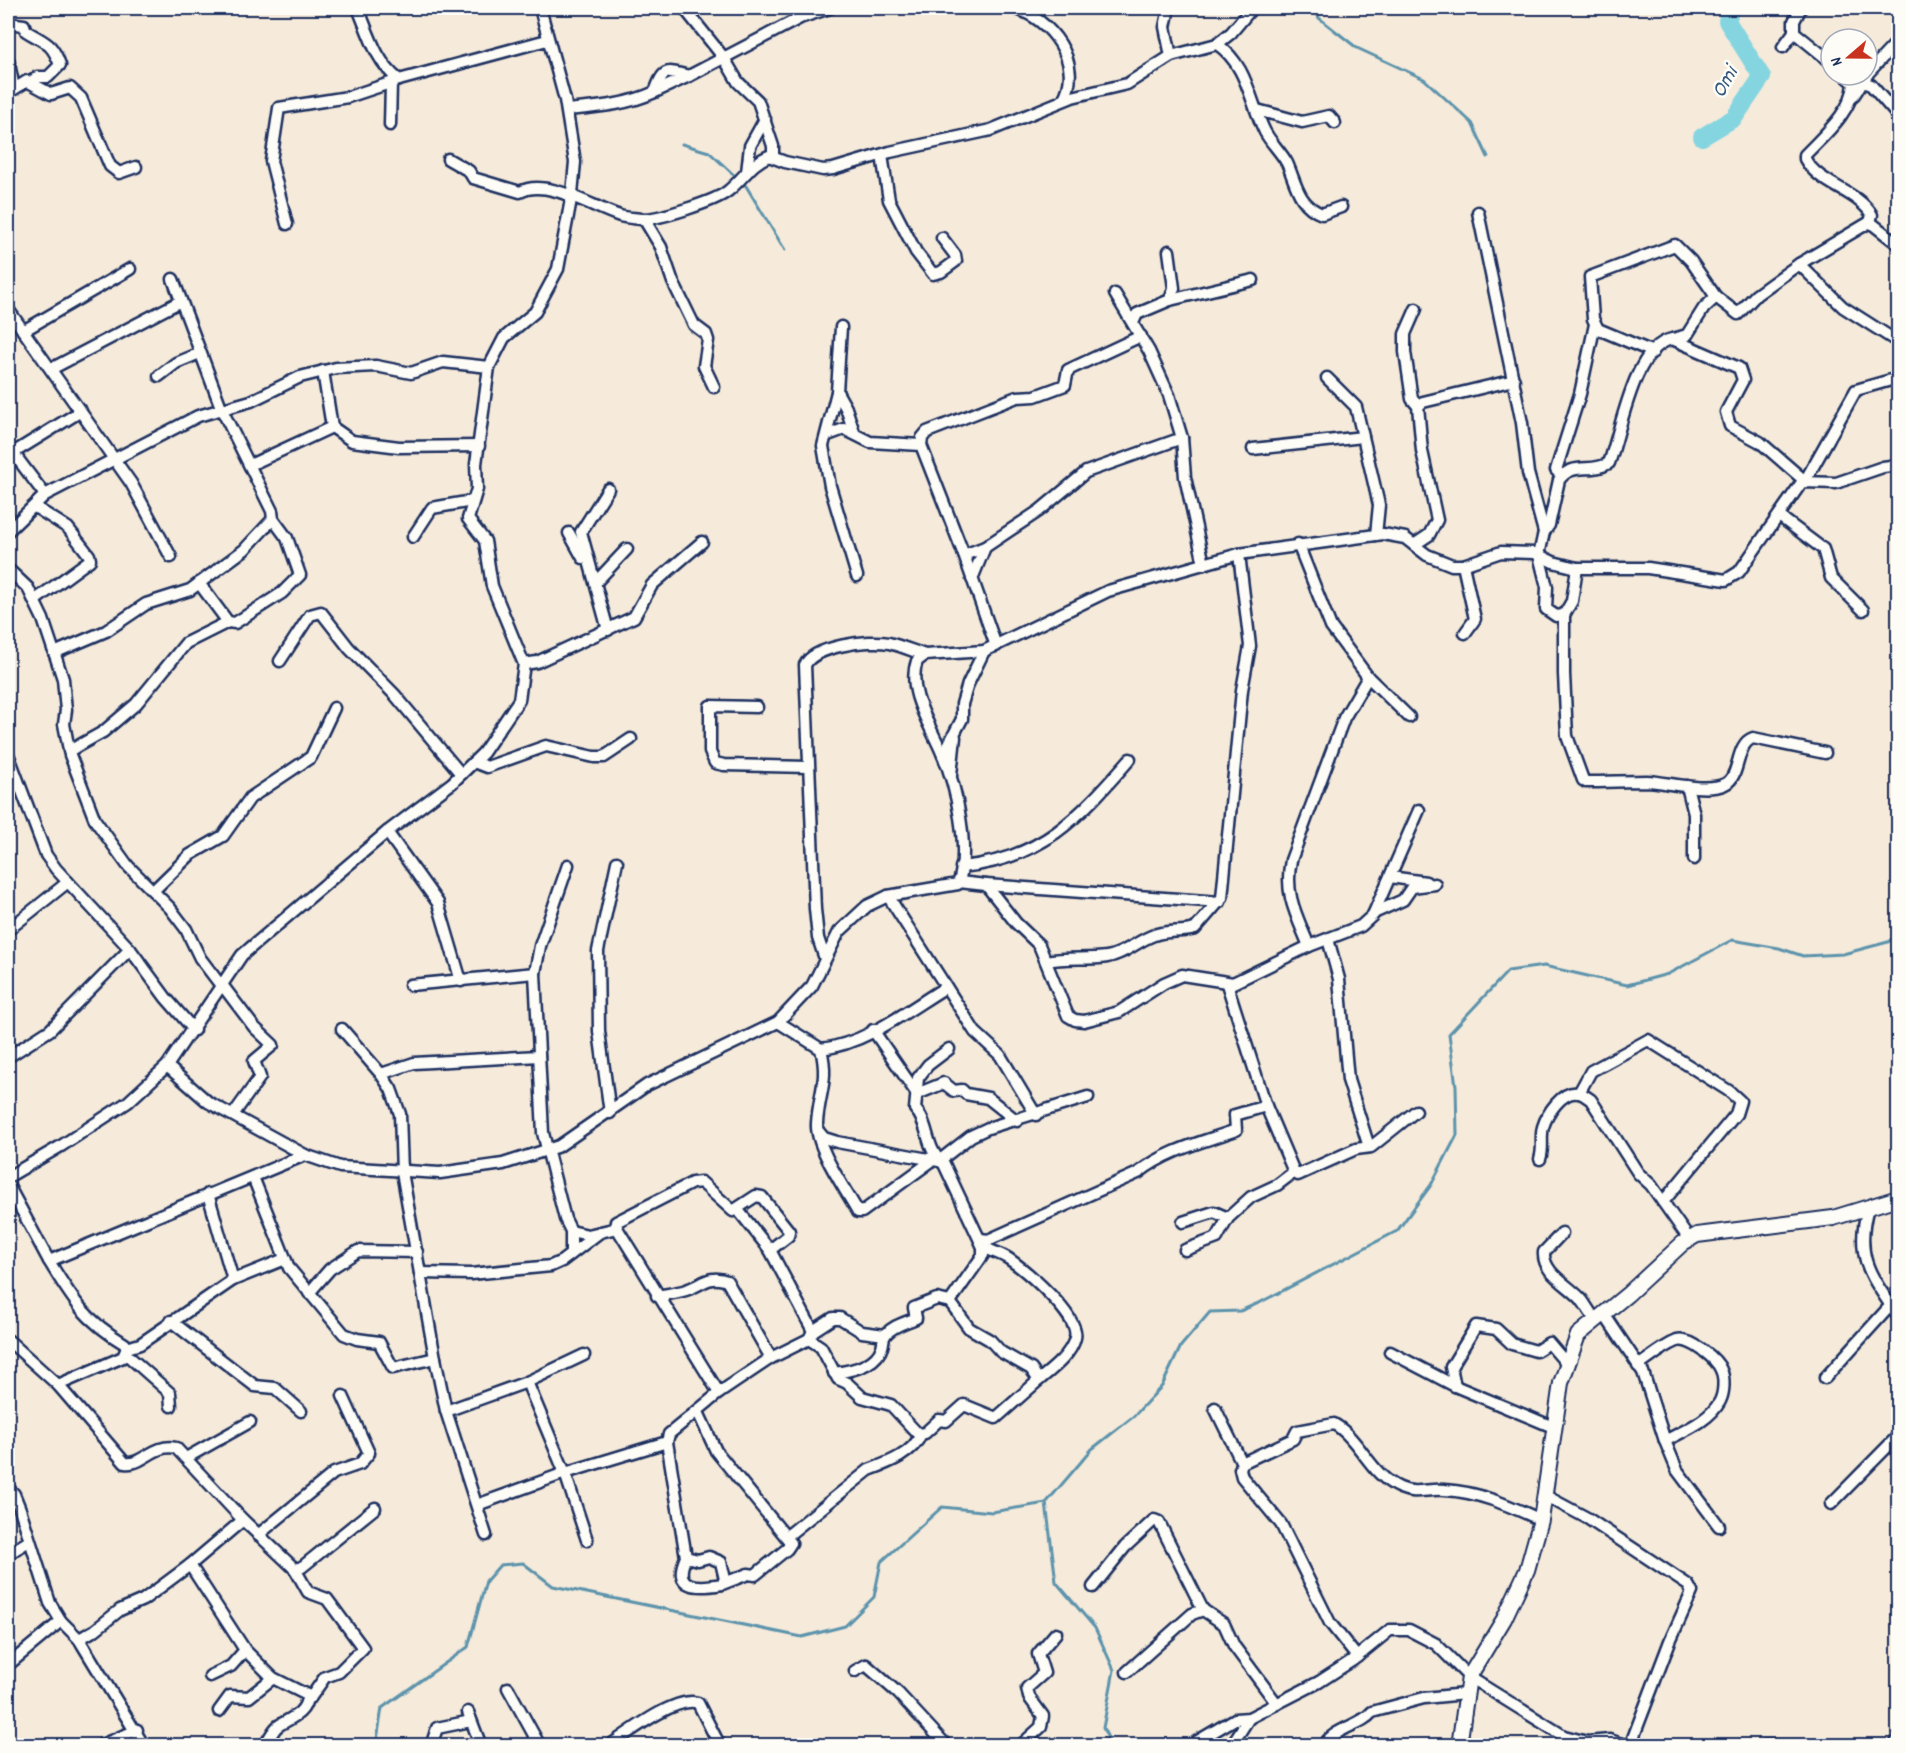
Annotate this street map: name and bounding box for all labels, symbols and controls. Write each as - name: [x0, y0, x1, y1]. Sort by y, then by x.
- north arrow: [1819, 27, 1879, 87]
- text: N: [1825, 54, 1849, 69]
- water label: Omi: [1705, 59, 1749, 104]

